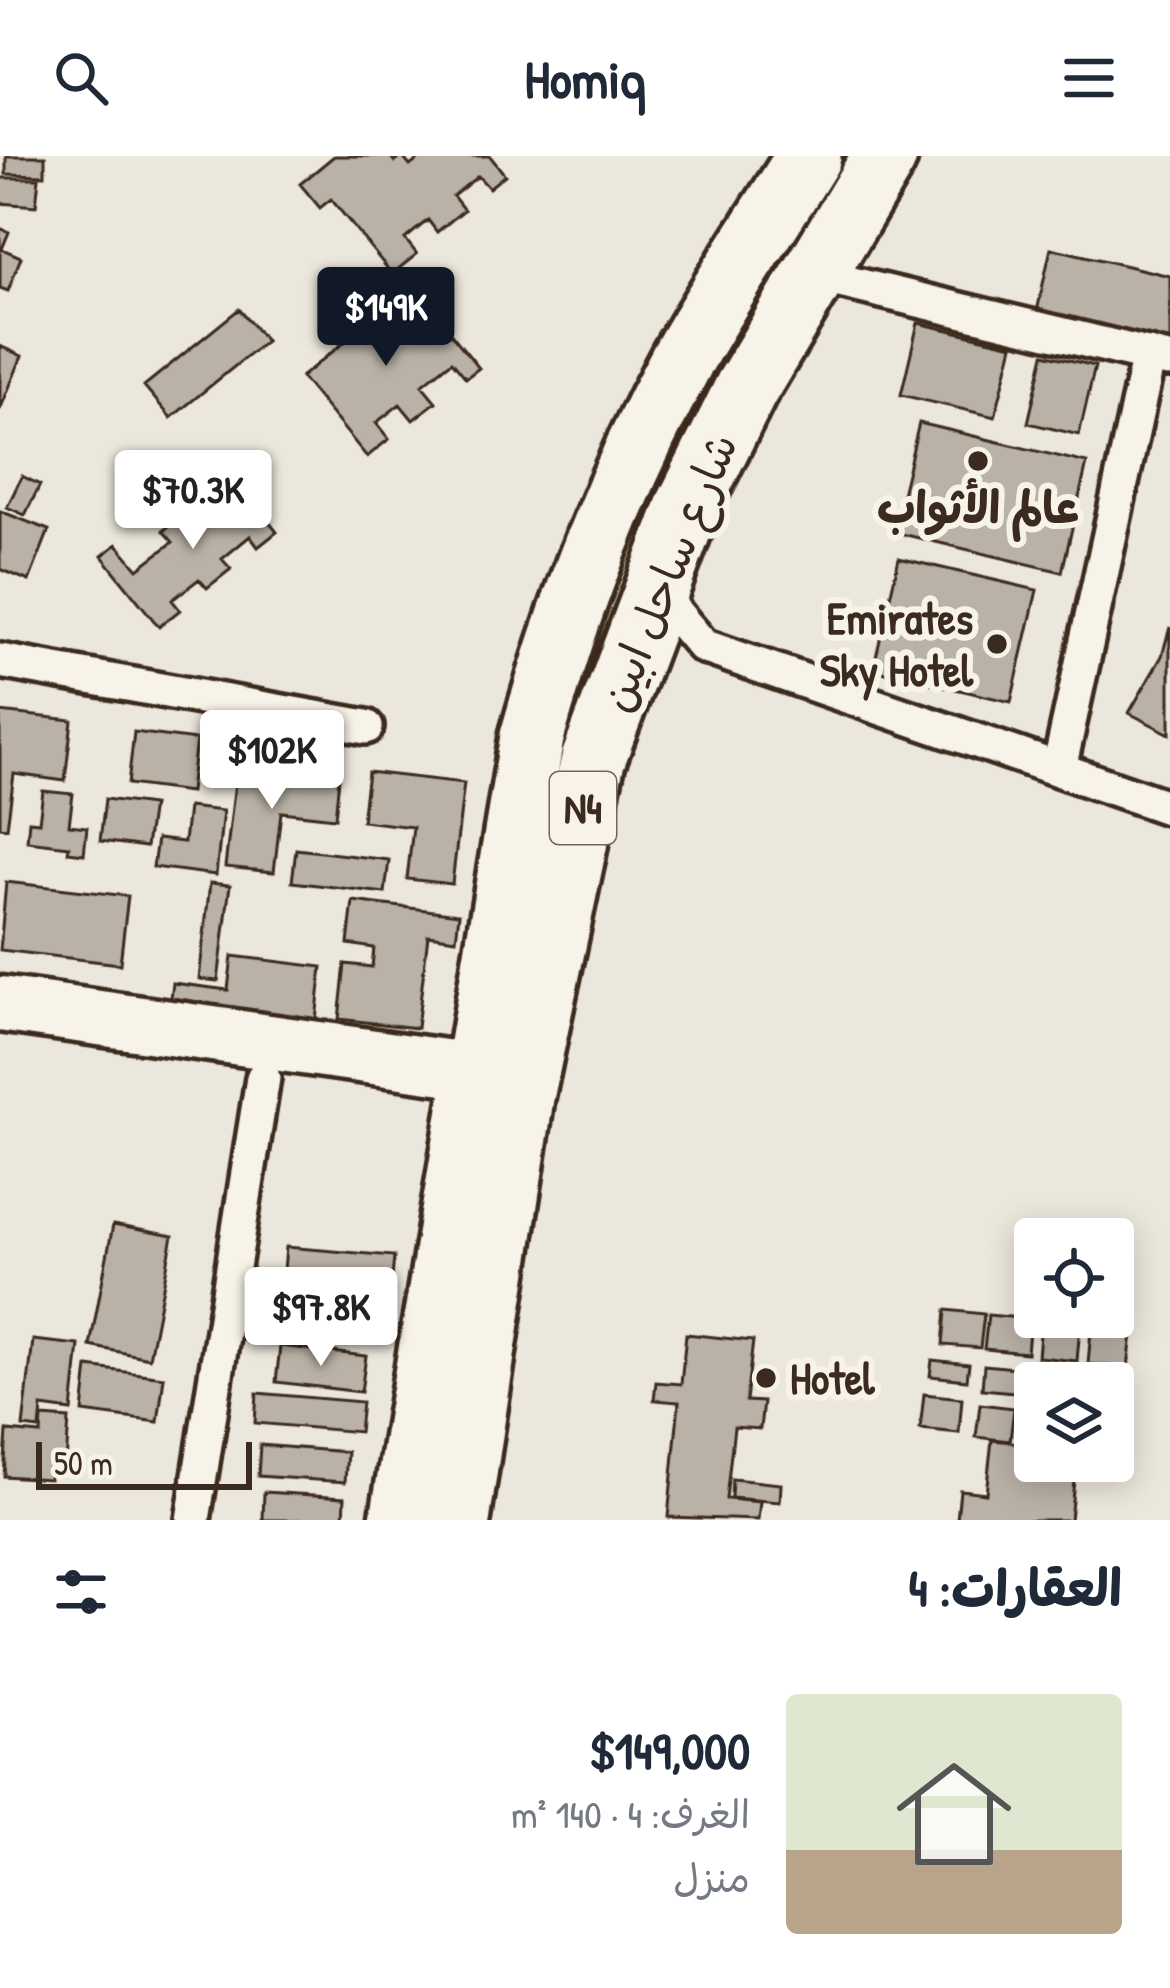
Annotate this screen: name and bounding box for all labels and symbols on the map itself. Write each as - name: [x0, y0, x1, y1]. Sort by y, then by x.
- pin: $149K: [302, 267, 470, 369]
- street label: شارع ساحل ابين: [584, 424, 753, 721]
- marker: عالم الأثواب: [965, 448, 991, 474]
- pin: $70.3K: [95, 450, 291, 552]
- place label: عالم الأثواب: [877, 476, 1079, 542]
- place label: Emirates Sky Hotel: [820, 587, 974, 701]
- marker: Emirates Sky Hotel: [984, 631, 1010, 657]
- pin: $102K: [188, 710, 356, 812]
- road number: N4: [550, 772, 616, 844]
- pin: $97.8K: [223, 1267, 419, 1369]
- place label: Hotel: [790, 1347, 876, 1408]
- marker: Hotel: [753, 1365, 779, 1391]
- scale bar: [36, 1436, 252, 1489]

